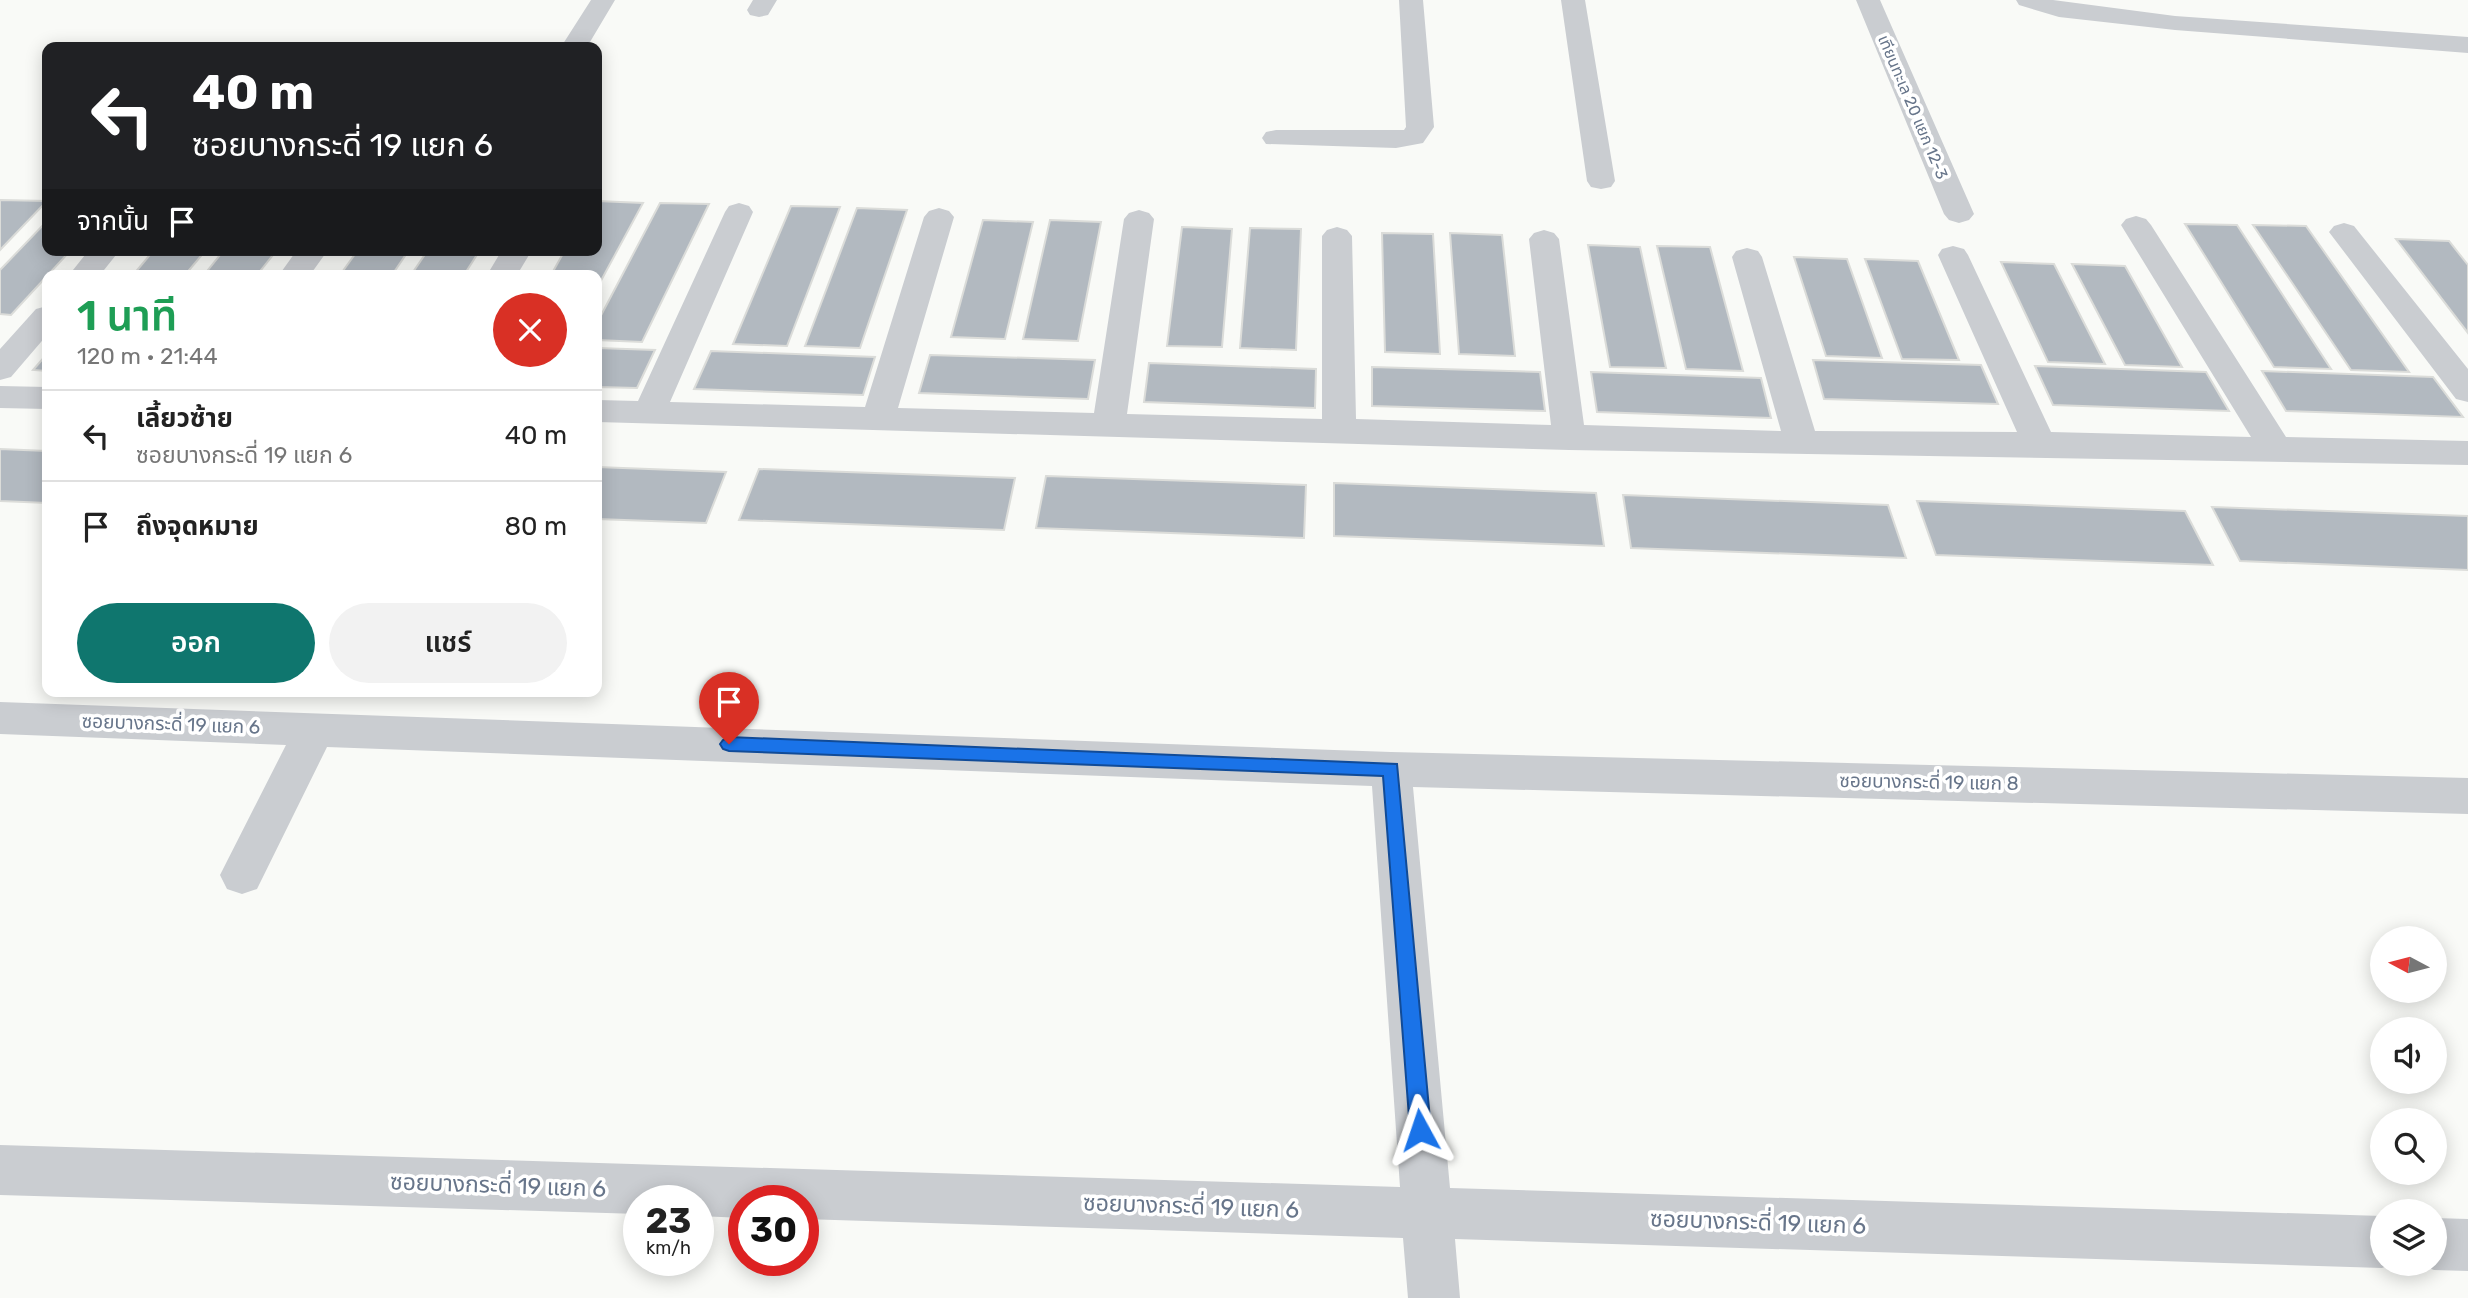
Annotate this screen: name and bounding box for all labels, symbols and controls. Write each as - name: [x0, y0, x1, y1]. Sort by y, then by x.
- street label: เทียนทะเล 20 แยก 12-3: [1874, 32, 1952, 182]
- text: 40 m: [192, 63, 314, 121]
- icon: left: [77, 70, 168, 161]
- text: ซอยบางกระดี่ 19 แยก 6: [192, 126, 493, 164]
- icon: arrive: [163, 203, 201, 241]
- text: จากนั้น: [77, 206, 149, 237]
- text: 1 นาที: [77, 291, 177, 341]
- button: close: [493, 293, 567, 367]
- text: 120 m · 21:44: [77, 342, 218, 370]
- text: เลี้ยวซ้าย: [136, 403, 233, 434]
- icon: left: [77, 417, 115, 455]
- text: 40 m: [505, 420, 567, 451]
- text: ซอยบางกระดี่ 19 แยก 6: [136, 441, 352, 469]
- icon: arrive: [77, 508, 115, 546]
- text: ถึงจุดหมาย: [136, 511, 259, 542]
- text: 80 m: [504, 511, 567, 542]
- button: ออก: [77, 603, 315, 683]
- button: แชร์: [329, 603, 567, 683]
- pin: [699, 672, 759, 744]
- icon: arrive: [710, 683, 748, 721]
- street label: ซอยบางกระดี่ 19 แยก 6: [81, 707, 261, 739]
- street label: ซอยบางกระดี่ 19 แยก 8: [1839, 767, 2019, 795]
- north arrow: [2370, 926, 2446, 1003]
- map controls: [2370, 926, 2447, 1276]
- button: sound: [2370, 1017, 2447, 1094]
- position arrow: [1383, 1093, 1457, 1167]
- button: search: [2370, 1108, 2447, 1185]
- street label: ซอยบางกระดี่ 19 แยก 6: [389, 1165, 607, 1203]
- speed limit sign: 30: [728, 1185, 819, 1276]
- street label: ซอยบางกระดี่ 19 แยก 6: [1082, 1186, 1300, 1224]
- button: layers: [2370, 1199, 2447, 1276]
- text: 23: [646, 1200, 691, 1242]
- street label: ซอยบางกระดี่ 19 แยก 6: [1649, 1202, 1867, 1240]
- text: km/h: [646, 1237, 691, 1259]

